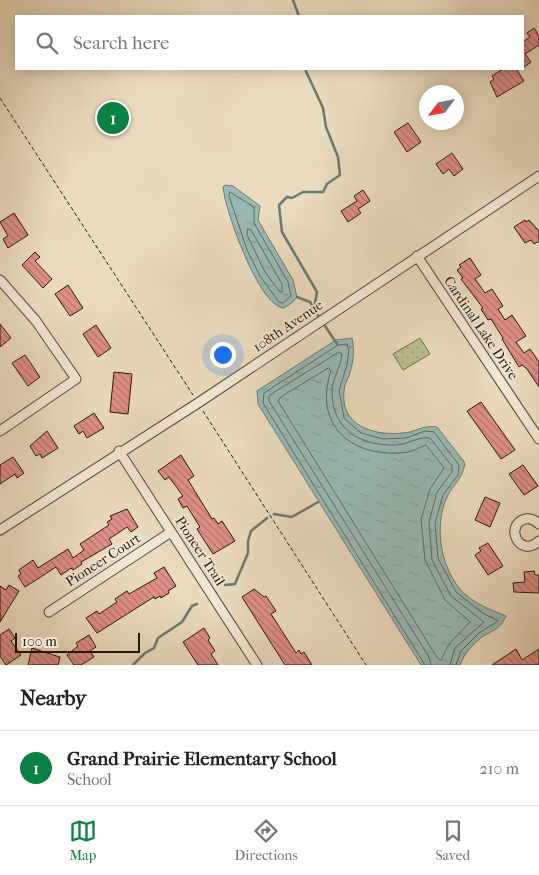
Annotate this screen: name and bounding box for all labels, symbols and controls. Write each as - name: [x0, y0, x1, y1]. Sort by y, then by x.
- search box: [15, 15, 524, 70]
- icon: search: [33, 29, 61, 57]
- text: Search here: [73, 32, 169, 54]
- north arrow: [419, 85, 464, 130]
- pin: 1: [97, 99, 129, 137]
- street label: Cardinal Lake Drive: [440, 273, 522, 383]
- street label: 108th Avenue: [250, 296, 326, 356]
- your location: [210, 342, 236, 368]
- street label: Pioneer Trail: [171, 513, 229, 589]
- street label: Pioneer Court: [62, 530, 144, 590]
- scale bar: [15, 630, 140, 653]
- text: 100 m: [22, 633, 57, 650]
- text: Nearby: [20, 686, 86, 710]
- text: Grand Prairie Elementary School: [67, 748, 337, 770]
- text: 1: [33, 759, 39, 778]
- text: 210 m: [480, 759, 519, 778]
- text: School: [67, 770, 112, 789]
- tab: Map: [69, 817, 97, 864]
- tab: Directions: [235, 817, 298, 864]
- tab: Saved: [435, 817, 470, 864]

